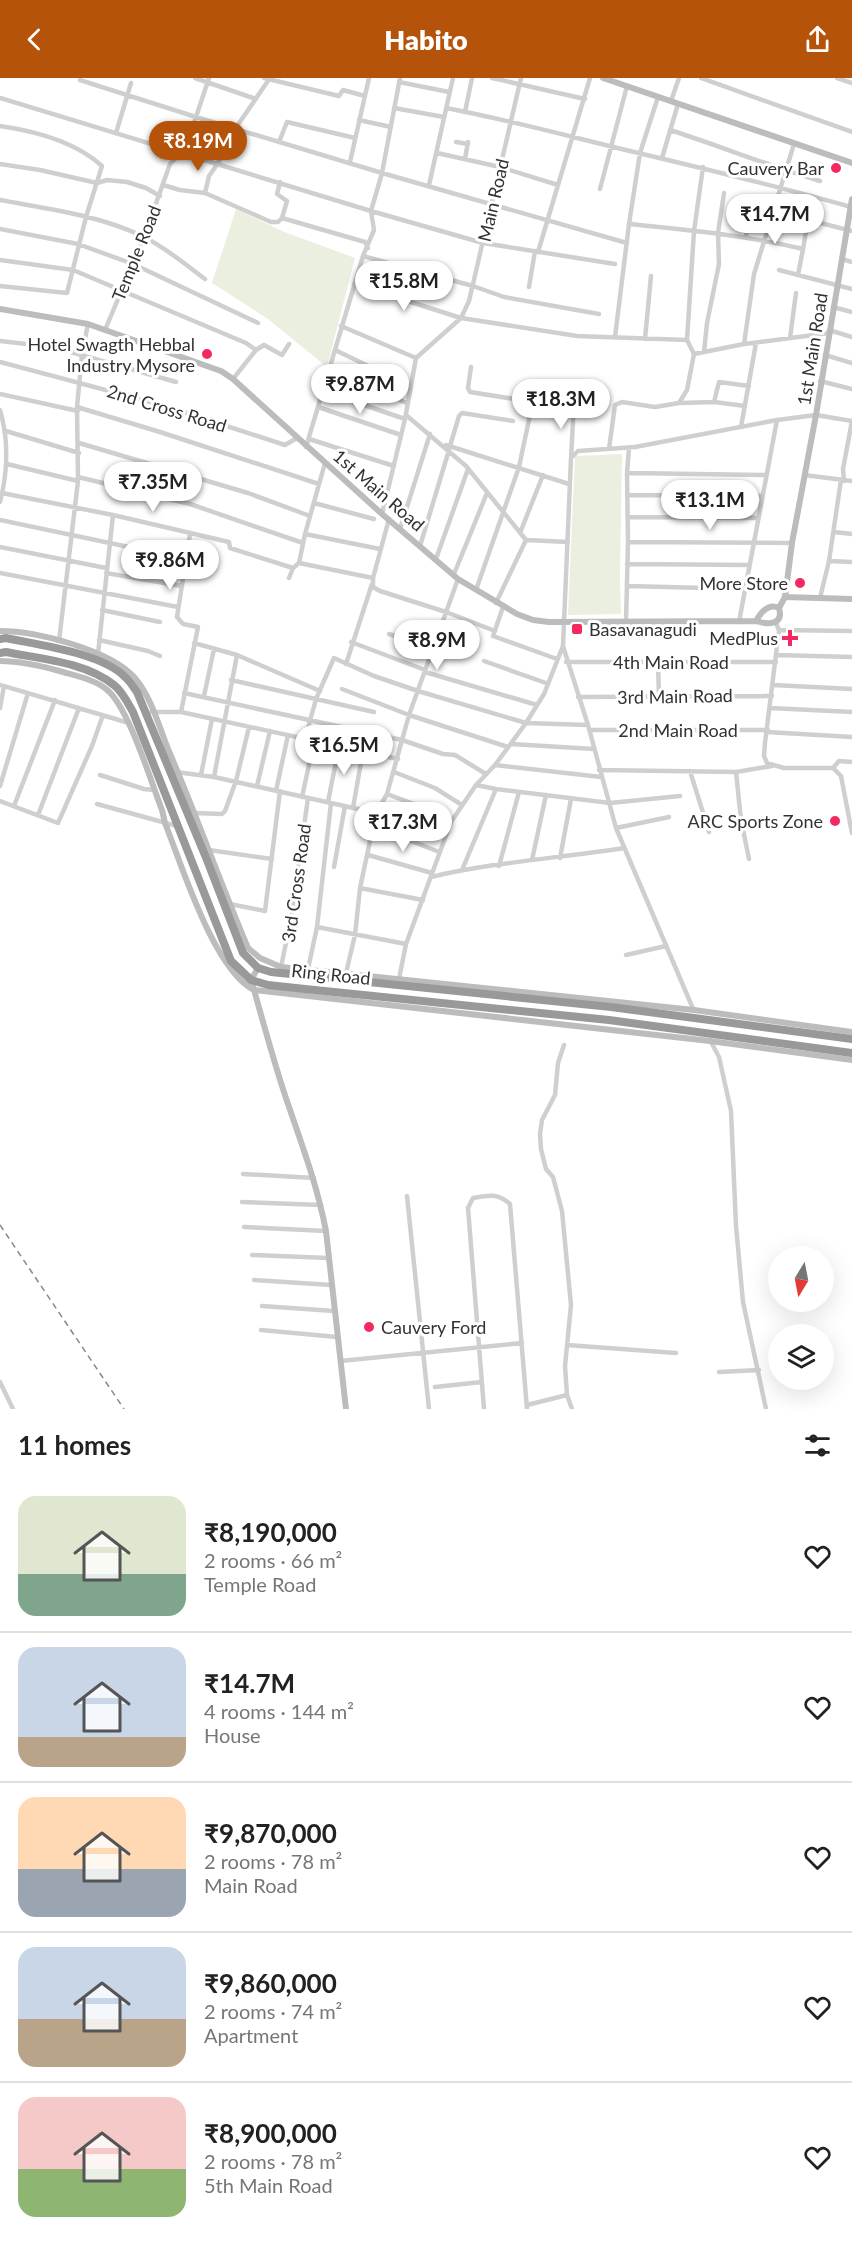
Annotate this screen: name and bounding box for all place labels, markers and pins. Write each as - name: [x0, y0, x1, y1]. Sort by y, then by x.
- pin: ₹8.19M: [149, 121, 247, 172]
- place label: Cauvery Bar: [727, 157, 824, 179]
- marker: Cauvery Bar: [829, 161, 843, 175]
- pin: ₹14.7M: [726, 194, 824, 245]
- pin: ₹15.8M: [355, 261, 453, 312]
- place label: Hotel Swagth Hebbal Industry Mysore: [27, 333, 195, 376]
- marker: Hotel Swagth Hebbal Industry Mysore: [200, 347, 214, 361]
- pin: ₹9.87M: [311, 364, 409, 415]
- pin: ₹18.3M: [512, 379, 610, 430]
- pin: ₹7.35M: [104, 462, 202, 513]
- pin: ₹13.1M: [661, 480, 759, 531]
- pin: ₹9.86M: [121, 540, 219, 591]
- place label: More Store: [699, 572, 788, 594]
- marker: More Store: [793, 576, 807, 590]
- place label: Basavanagudi: [589, 618, 697, 640]
- pin: ₹8.9M: [395, 620, 479, 671]
- marker: Basavanagudi: [570, 622, 584, 636]
- place label: MedPlus: [709, 627, 778, 649]
- marker: MedPlus: [783, 631, 797, 645]
- pin: ₹16.5M: [295, 725, 393, 776]
- pin: ₹17.3M: [354, 802, 452, 853]
- place label: ARC Sports Zone: [688, 810, 823, 832]
- marker: ARC Sports Zone: [828, 814, 842, 828]
- place label: Cauvery Ford: [381, 1316, 486, 1338]
- marker: Cauvery Ford: [362, 1320, 376, 1334]

